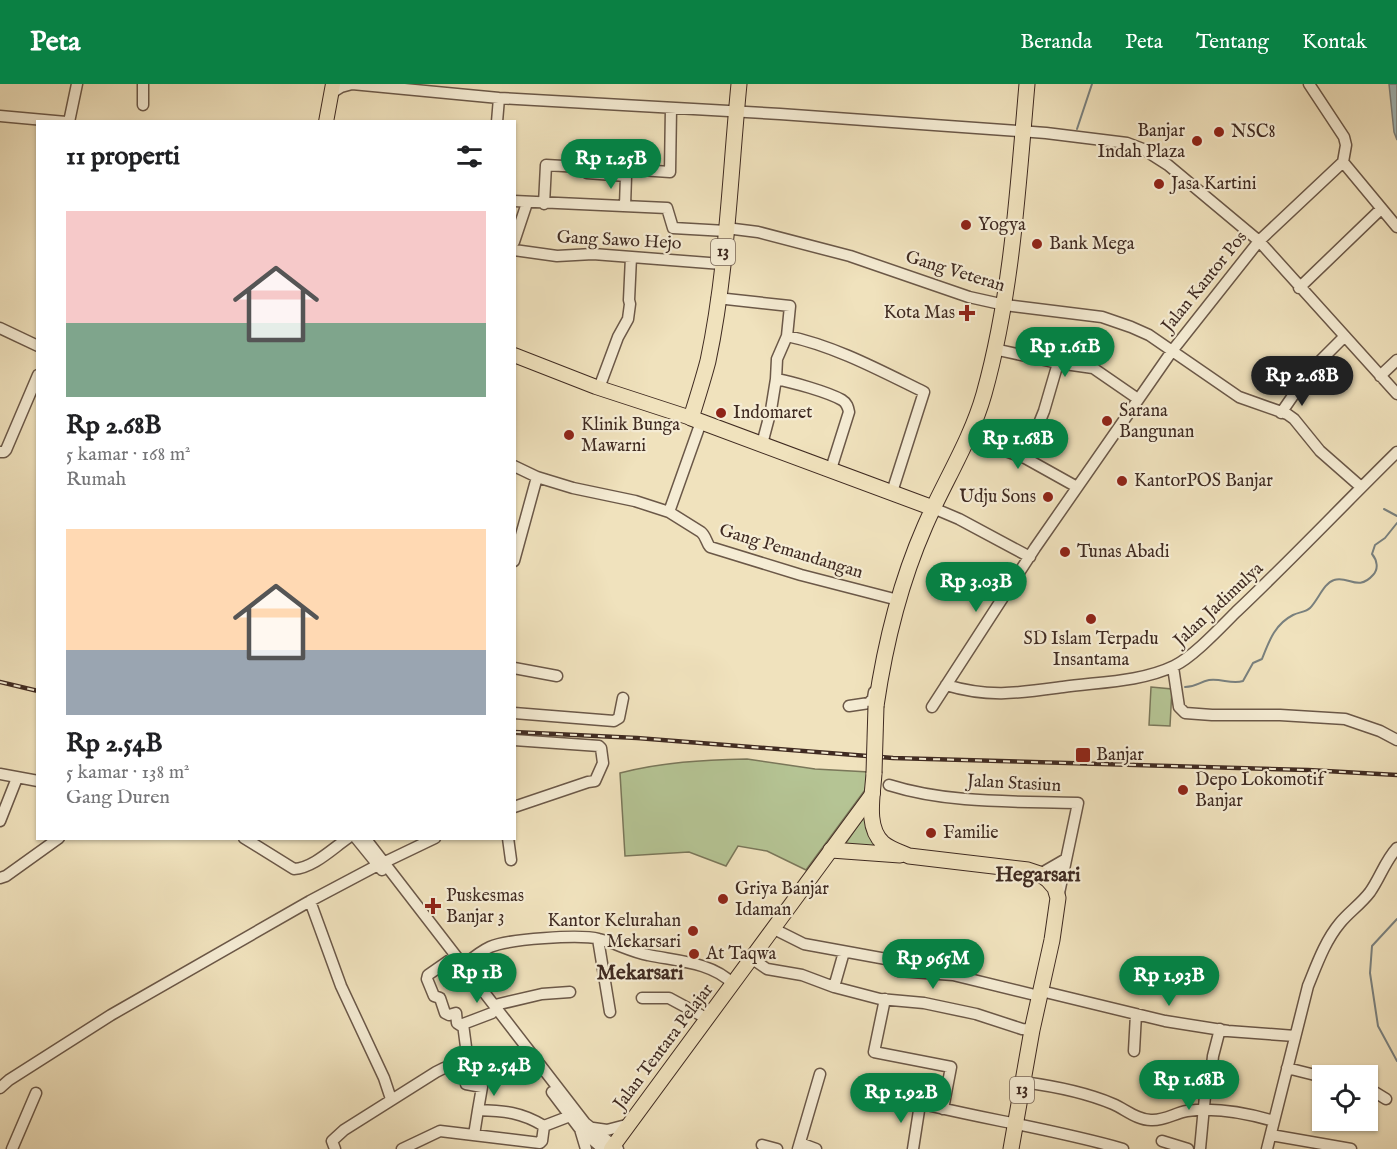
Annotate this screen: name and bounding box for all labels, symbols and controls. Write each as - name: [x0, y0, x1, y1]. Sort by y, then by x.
- text: Peta: [30, 25, 80, 60]
- text: Beranda: [1020, 29, 1092, 56]
- text: Peta: [1125, 29, 1163, 56]
- text: Tentang: [1196, 29, 1269, 56]
- text: Kontak: [1302, 29, 1367, 56]
- place label: Banjar Indah Plaza: [1098, 120, 1185, 164]
- place label: NSC8: [1231, 121, 1276, 144]
- marker: NSC8: [1212, 125, 1226, 139]
- marker: Banjar Indah Plaza: [1190, 134, 1204, 148]
- pin: Rp 1.25B: [549, 139, 673, 190]
- text: 11 properti: [66, 140, 180, 173]
- icon: filters: [453, 140, 486, 173]
- text: Rp 1.25B: [575, 146, 647, 171]
- place label: Jasa Kartini: [1169, 173, 1257, 196]
- marker: Jasa Kartini: [1152, 177, 1166, 191]
- place label: Yogya: [978, 214, 1026, 237]
- marker: Yogya: [959, 218, 973, 232]
- street label: Gang Sawo Hejo: [556, 226, 682, 256]
- street label: Jalan Kantor Pos: [1156, 227, 1253, 339]
- place label: Bank Mega: [1049, 233, 1135, 256]
- marker: Bank Mega: [1030, 237, 1044, 251]
- road number: 13: [711, 239, 735, 265]
- street label: Gang Veteran: [902, 246, 1008, 298]
- icon: home: [222, 250, 330, 358]
- place label: Kota Mas: [883, 302, 955, 325]
- marker: Kota Mas: [960, 306, 974, 320]
- pin: Rp 1.61B: [1003, 327, 1127, 378]
- text: Rp 1.61B: [1029, 334, 1101, 359]
- pin: Rp 2.68B: [1240, 356, 1364, 407]
- text: Rp 2.68B: [1265, 363, 1339, 388]
- place label: Sarana Bangunan: [1119, 400, 1195, 444]
- place label: Indomaret: [733, 402, 812, 425]
- marker: Indomaret: [714, 406, 728, 420]
- text: Rp 2.68B: [66, 409, 162, 442]
- place label: Klinik Bunga Mawarni: [581, 414, 680, 458]
- marker: Sarana Bangunan: [1100, 414, 1114, 428]
- pin: Rp 1.68B: [956, 419, 1080, 470]
- text: Rp 1.68B: [982, 426, 1054, 451]
- marker: Klinik Bunga Mawarni: [562, 428, 576, 442]
- text: 5 kamar · 168 m²: [66, 442, 191, 467]
- text: Rumah: [66, 467, 126, 492]
- place label: KantorPOS Banjar: [1134, 470, 1273, 493]
- marker: KantorPOS Banjar: [1115, 474, 1129, 488]
- place label: Udju Sons: [959, 486, 1036, 509]
- marker: Udju Sons: [1041, 490, 1055, 504]
- street label: Gang Pemandangan: [716, 519, 866, 585]
- place label: Tunas Abadi: [1077, 541, 1170, 564]
- marker: Tunas Abadi: [1058, 545, 1072, 559]
- street label: Jalan Jadimulya: [1168, 557, 1269, 654]
- pin: Rp 3.03B: [914, 562, 1038, 613]
- icon: home: [222, 568, 330, 676]
- text: Rp 3.03B: [940, 569, 1012, 594]
- marker: SD Islam Terpadu Insantama: [1084, 612, 1098, 626]
- place label: SD Islam Terpadu Insantama: [1023, 628, 1159, 672]
- text: Rp 2.54B: [66, 727, 162, 760]
- place label: Banjar: [1096, 744, 1144, 767]
- marker: Banjar: [1074, 746, 1092, 764]
- text: 5 kamar · 138 m²: [66, 760, 190, 785]
- place label: Depo Lokomotif Banjar: [1195, 769, 1327, 813]
- street label: Jalan Stasiun: [964, 770, 1062, 798]
- marker: Depo Lokomotif Banjar: [1176, 783, 1190, 797]
- text: Gang Duren: [66, 785, 170, 810]
- place label: Familie: [943, 822, 999, 845]
- marker: Familie: [924, 826, 938, 840]
- district label: Hegarsari: [995, 862, 1081, 889]
- place label: Griya Banjar Idaman: [735, 878, 829, 922]
- place label: Puskesmas Banjar 3: [446, 885, 524, 929]
- marker: Griya Banjar Idaman: [716, 892, 730, 906]
- marker: Puskesmas Banjar 3: [424, 897, 442, 915]
- place label: Kantor Kelurahan Mekarsari: [548, 910, 681, 954]
- marker: Kantor Kelurahan Mekarsari: [686, 924, 700, 938]
- pin: Rp 965M: [878, 939, 988, 990]
- place label: At Taqwa: [705, 943, 777, 966]
- text: Rp 965M: [896, 946, 970, 971]
- marker: At Taqwa: [687, 947, 701, 961]
- pin: Rp 1B: [435, 953, 519, 1004]
- pin: Rp 1.93B: [1107, 956, 1231, 1007]
- text: Rp 1B: [451, 960, 503, 985]
- district label: Mekarsari: [596, 960, 684, 987]
- text: Rp 1.93B: [1133, 963, 1205, 988]
- street label: Jalan Tentara Pelajar: [608, 979, 719, 1116]
- pin: Rp 2.54B: [432, 1046, 556, 1097]
- text: Rp 2.54B: [457, 1053, 531, 1078]
- pin: Rp 1.68B: [1127, 1060, 1251, 1111]
- map controls: [1312, 1065, 1378, 1131]
- button: locate: [1312, 1065, 1378, 1131]
- text: Rp 1.68B: [1153, 1067, 1225, 1092]
- pin: Rp 1.92B: [839, 1073, 963, 1124]
- road number: 13: [1010, 1077, 1034, 1103]
- text: Rp 1.92B: [864, 1080, 938, 1105]

